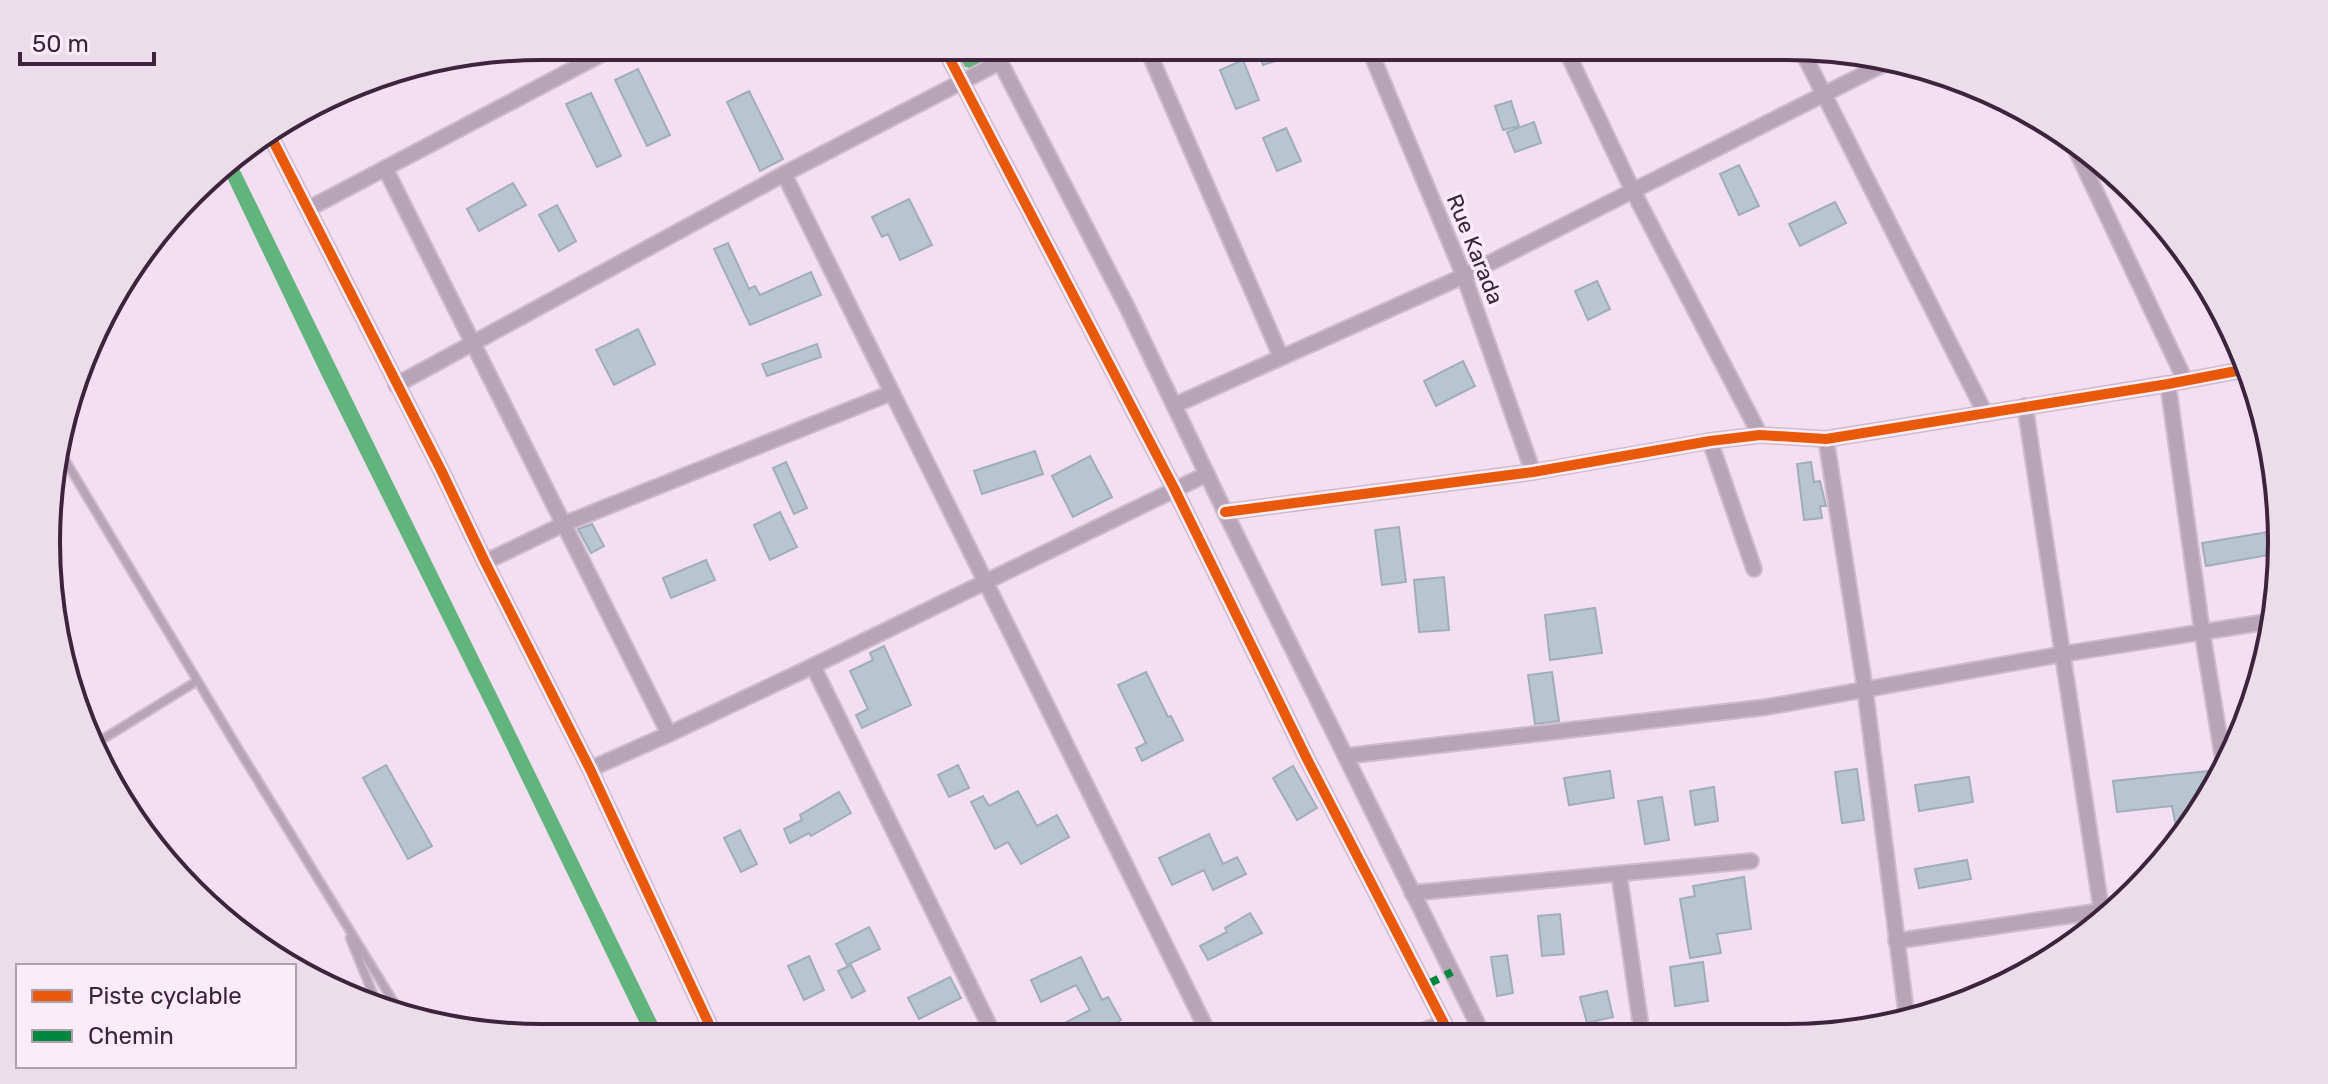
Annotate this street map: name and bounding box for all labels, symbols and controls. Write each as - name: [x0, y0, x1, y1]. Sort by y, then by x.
- scale bar: [20, 16, 154, 66]
- text: 50 m: [32, 30, 89, 58]
- street label: Rue Karada: [1441, 190, 1509, 308]
- legend: [16, 964, 296, 1068]
- text: Piste cyclable: [88, 982, 242, 1010]
- text: Chemin: [88, 1022, 174, 1050]

